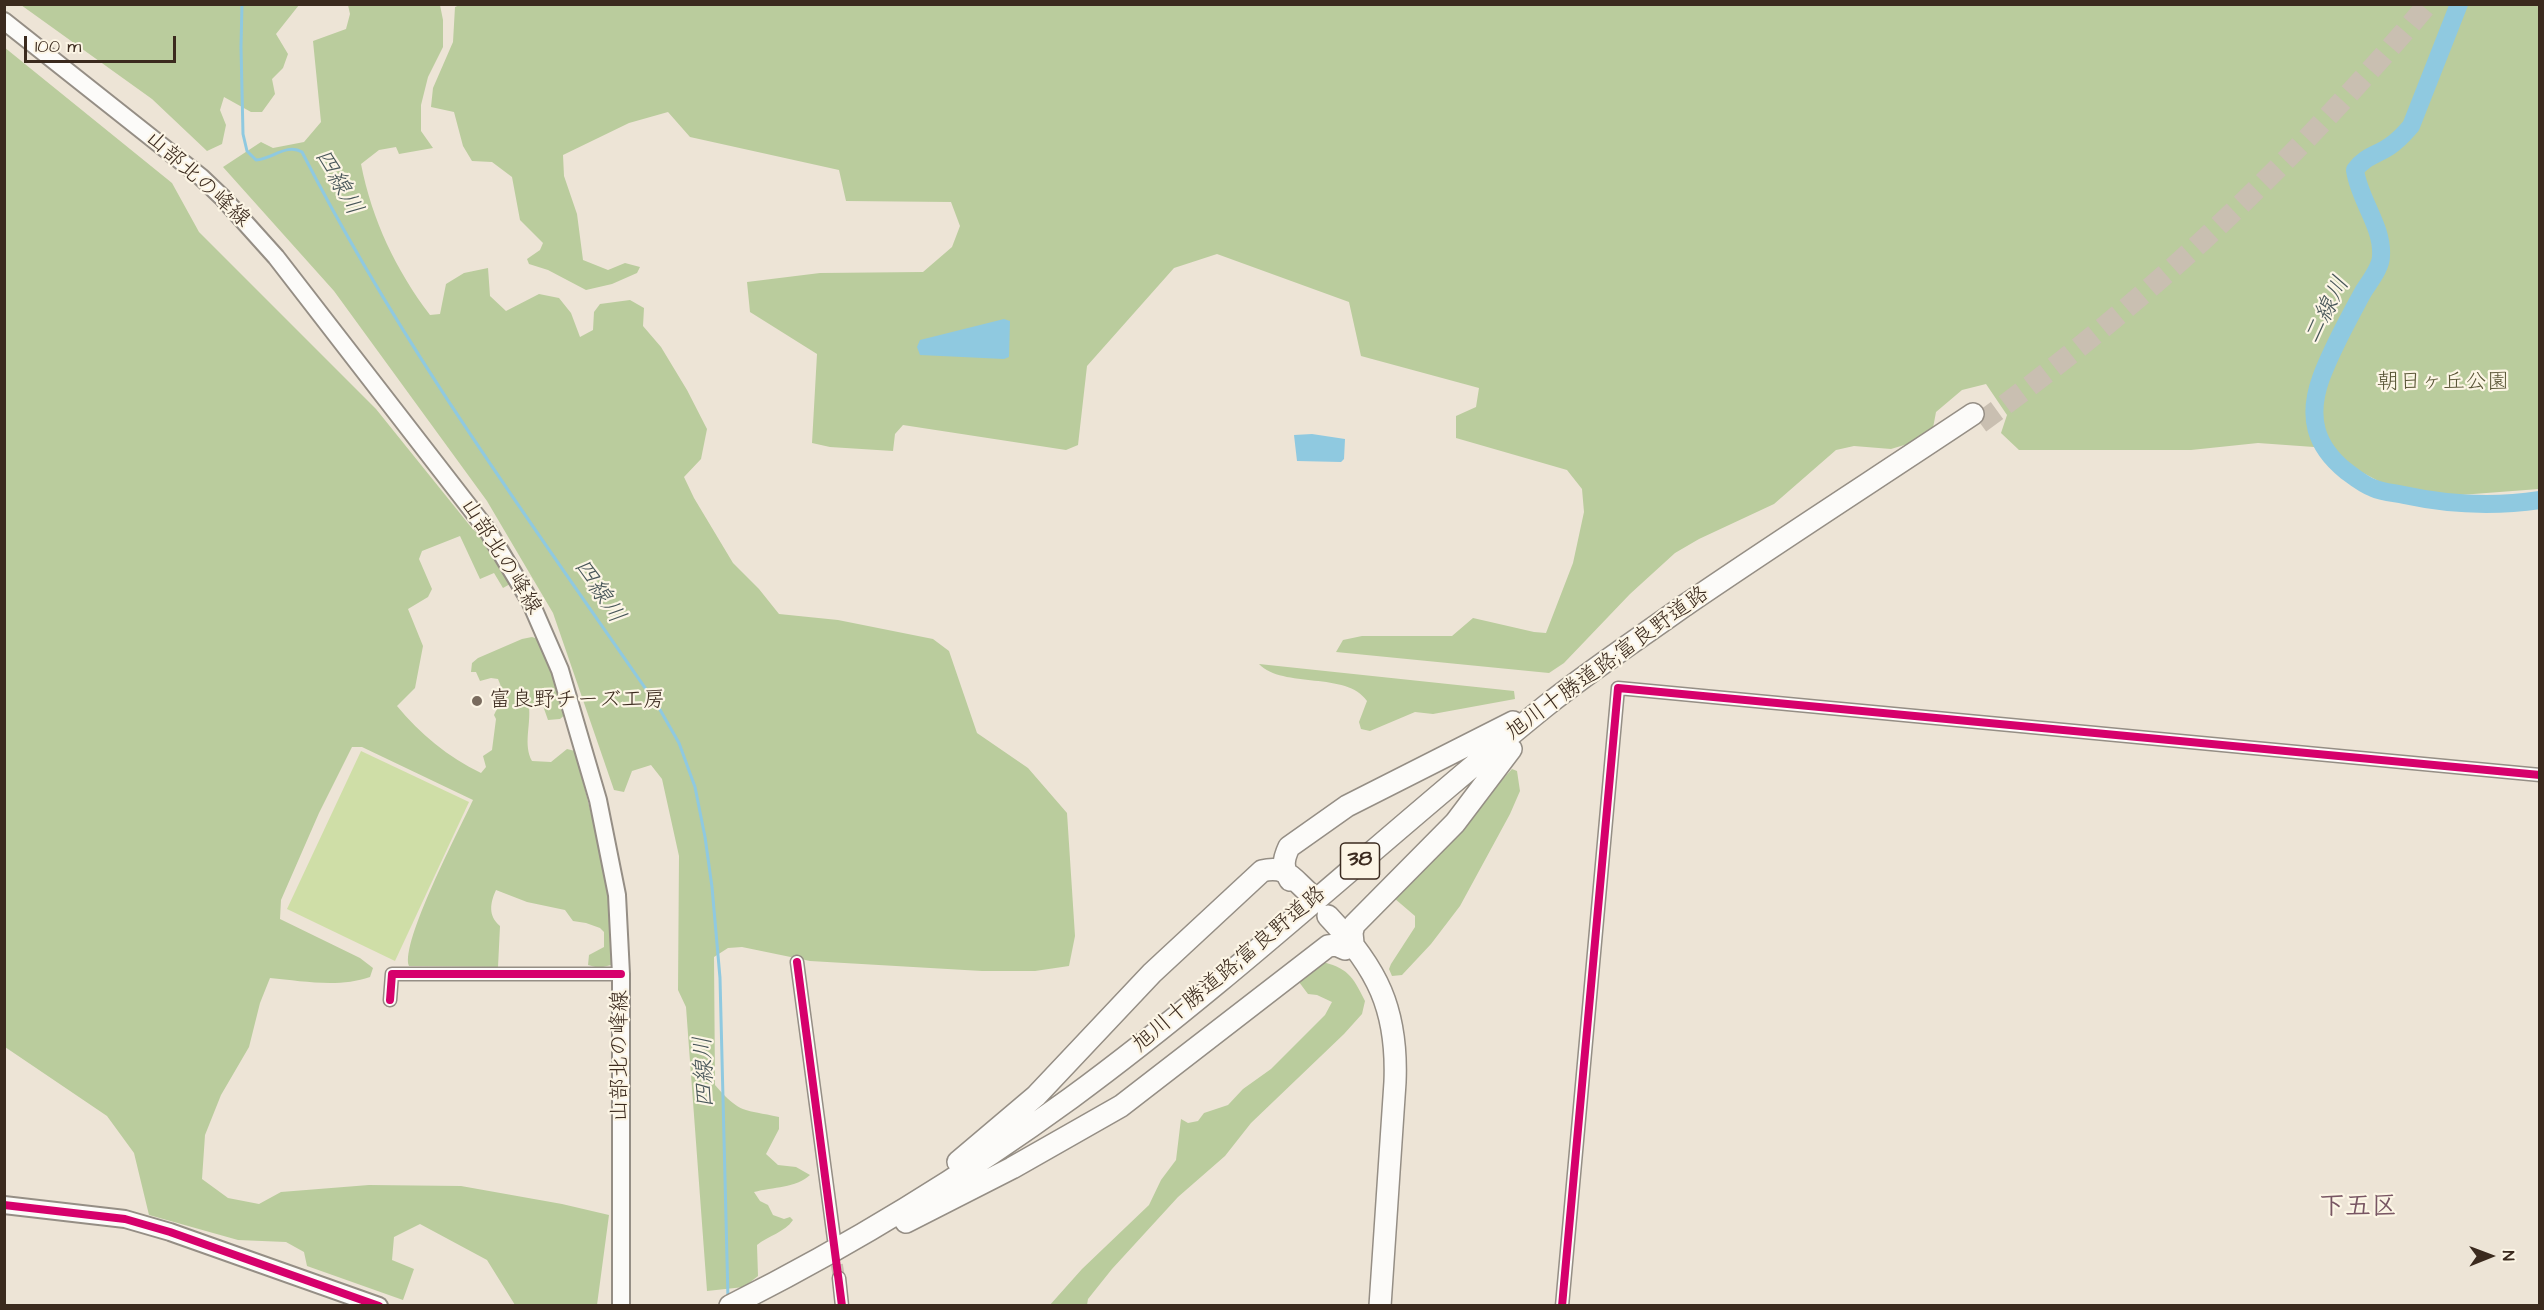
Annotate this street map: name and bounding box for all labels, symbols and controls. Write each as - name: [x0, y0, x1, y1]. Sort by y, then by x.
- scale bar: [27, 24, 178, 62]
- text: 100 m: [35, 34, 81, 59]
- street label: 山部北の峰線: [139, 126, 255, 234]
- water label: 四線川: [307, 145, 367, 221]
- water label: 二線川: [2299, 272, 2357, 350]
- park label: 朝日ヶ丘公園: [2377, 370, 2509, 396]
- street label: 山部北の峰線: [454, 494, 546, 620]
- water label: 四線川: [566, 554, 630, 630]
- street label: 旭川十勝道路;富良野道路: [1501, 581, 1715, 747]
- place label: 富良野チーズ工房: [489, 688, 665, 714]
- marker: 富良野チーズ工房: [470, 694, 484, 708]
- road number: 38: [1340, 843, 1380, 879]
- street label: 旭川十勝道路;富良野道路: [1128, 881, 1332, 1059]
- street label: 山部北の峰線: [608, 990, 634, 1122]
- water label: 四線川: [690, 1036, 722, 1108]
- district label: 下五区: [2319, 1193, 2397, 1225]
- north arrow: [2460, 1226, 2520, 1286]
- text: N: [2497, 1250, 2519, 1261]

